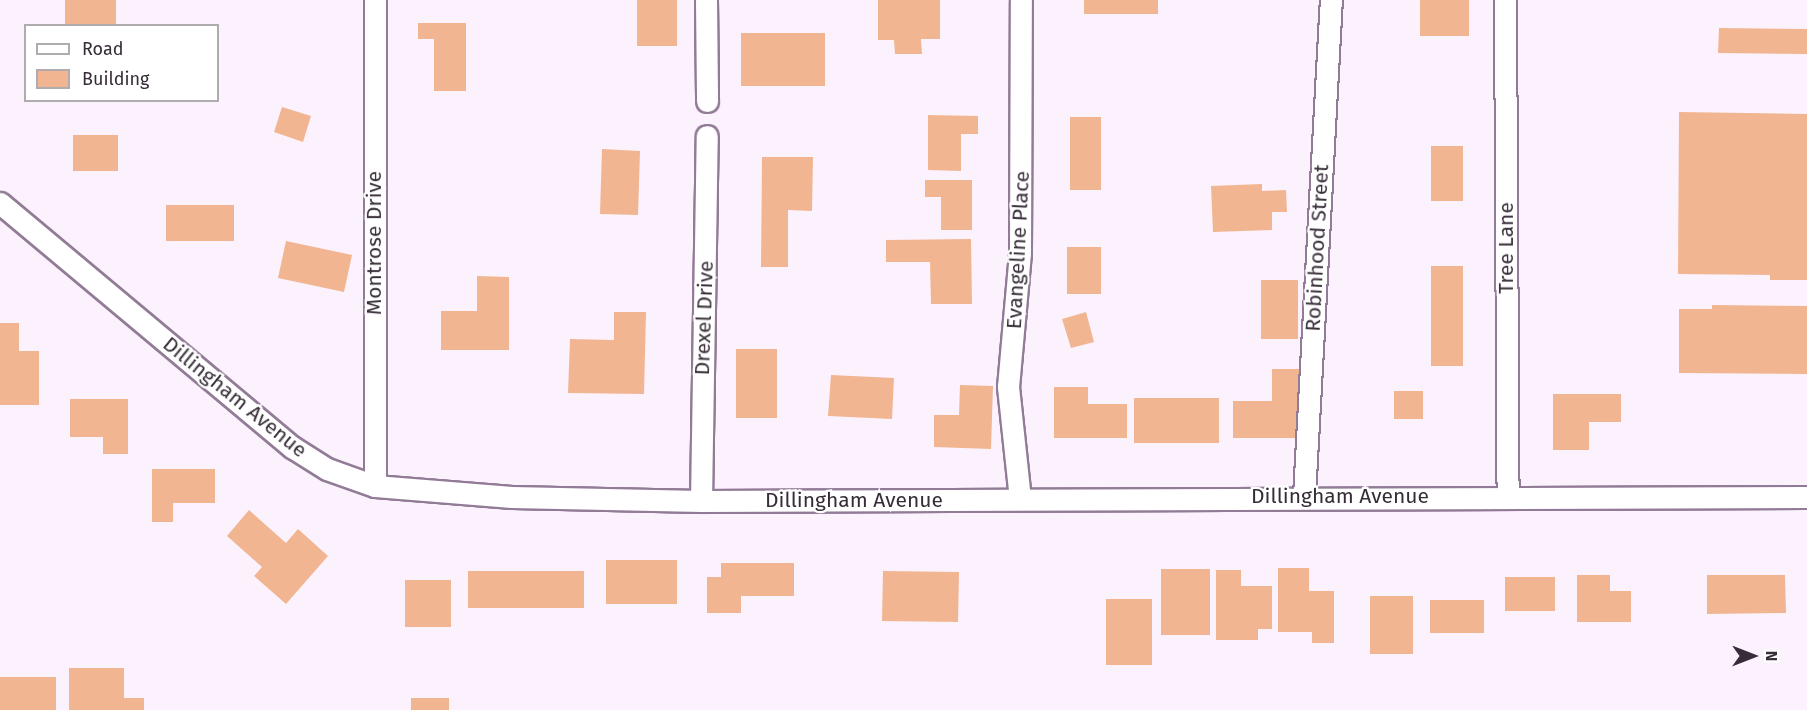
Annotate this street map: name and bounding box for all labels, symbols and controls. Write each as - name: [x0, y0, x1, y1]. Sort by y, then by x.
- legend: [24, 24, 219, 102]
- text: Road: [82, 38, 124, 60]
- text: Building: [82, 68, 149, 90]
- street label: Robinhood Street: [1300, 164, 1334, 332]
- street label: Evangeline Place: [1001, 170, 1035, 330]
- street label: Montrose Drive: [361, 171, 387, 315]
- street label: Tree Lane: [1493, 202, 1519, 294]
- street label: Drexel Drive: [689, 260, 719, 376]
- street label: Dillingham Avenue: [158, 331, 312, 463]
- street label: Dillingham Avenue: [1251, 483, 1429, 509]
- street label: Dillingham Avenue: [765, 487, 943, 513]
- north arrow: [1723, 626, 1783, 686]
- text: N: [1762, 651, 1781, 661]

